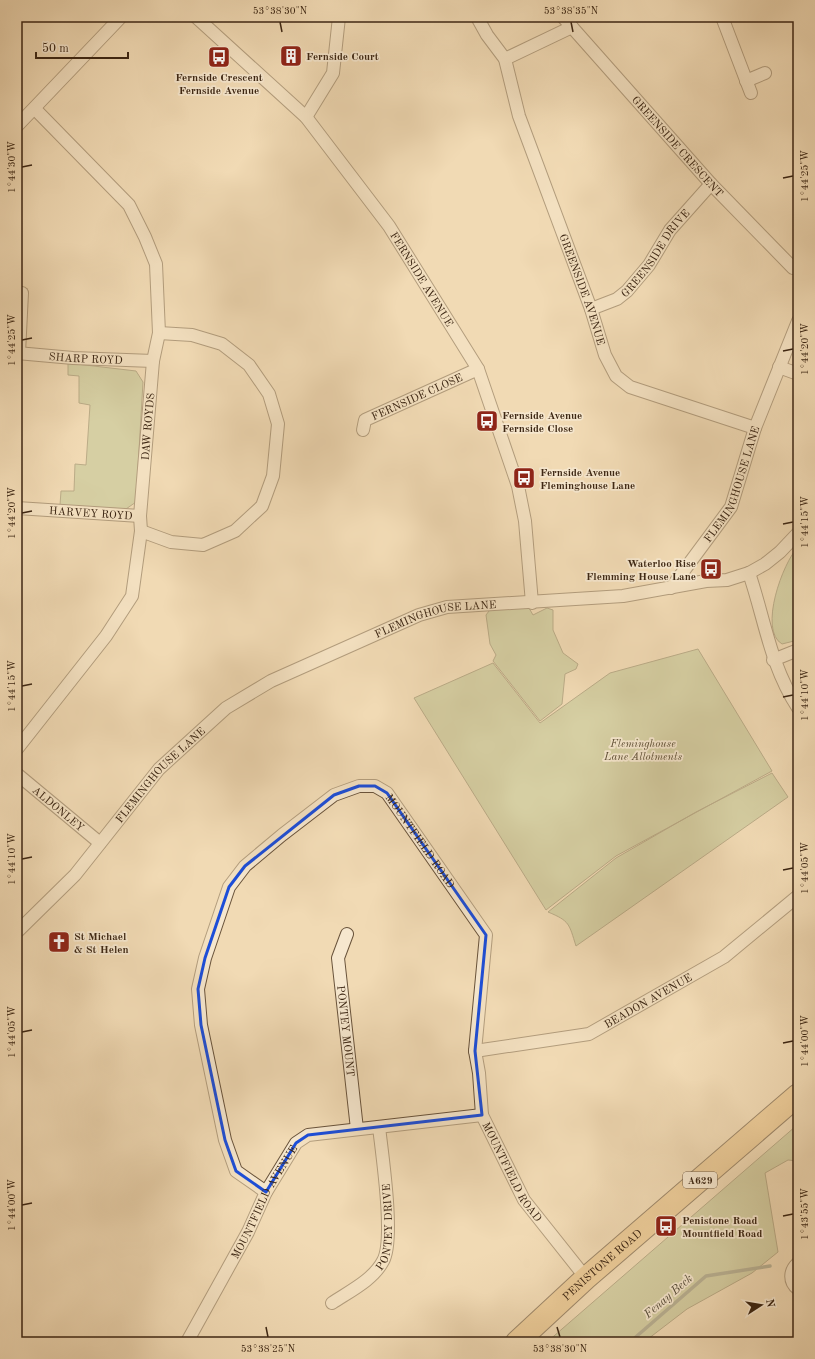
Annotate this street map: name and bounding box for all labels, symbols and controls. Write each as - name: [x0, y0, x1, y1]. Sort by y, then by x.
- text: 53°38'30"N: [253, 6, 308, 16]
- text: 53°38'35"N: [544, 6, 599, 16]
- scale bar: [36, 34, 128, 60]
- text: 50 m: [42, 42, 69, 55]
- building icon: Fernside Court: [278, 43, 304, 69]
- bus stop icon: Fernside Crescent Fernside Avenue: [206, 44, 232, 70]
- place label: Fernside Court: [306, 52, 379, 63]
- place label: Fernside Crescent Fernside Avenue: [175, 73, 263, 97]
- street label: GREENSIDE CRESCENT: [629, 95, 725, 200]
- text: 1°44'30"W: [7, 141, 17, 193]
- text: 1°44'25"W: [800, 150, 810, 202]
- street label: GREENSIDE DRIVE: [620, 208, 692, 300]
- street label: FERNSIDE AVENUE: [387, 230, 454, 329]
- street label: GREENSIDE AVENUE: [557, 233, 606, 347]
- text: 1°44'25"W: [7, 314, 17, 366]
- text: 1°44'20"W: [800, 323, 810, 375]
- street label: SHARP ROYD: [48, 352, 123, 367]
- street label: FERNSIDE CLOSE: [370, 373, 465, 423]
- street label: DAW ROYDS: [141, 392, 157, 461]
- bus stop icon: Fernside Avenue Fernside Close: [474, 408, 500, 434]
- place label: Fernside Avenue Fernside Close: [502, 411, 582, 435]
- street label: FLEMINGHOUSE LANE: [703, 425, 762, 545]
- bus stop icon: Fernside Avenue Fleminghouse Lane: [511, 465, 537, 491]
- place label: Fernside Avenue Fleminghouse Lane: [540, 468, 635, 492]
- text: 1°44'20"W: [7, 487, 17, 539]
- text: 1°44'15"W: [800, 496, 810, 548]
- street label: HARVEY ROYD: [49, 506, 133, 523]
- bus stop icon: Waterloo Rise Flemming House Lane: [698, 556, 724, 582]
- place label: Waterloo Rise Flemming House Lane: [586, 559, 696, 583]
- street label: FLEMINGHOUSE LANE: [374, 600, 497, 641]
- text: 1°44'15"W: [7, 660, 17, 712]
- text: 1°44'10"W: [800, 669, 810, 721]
- street label: FLEMINGHOUSE LANE: [114, 726, 208, 826]
- park label: Fleminghouse Lane Allotments: [603, 739, 682, 763]
- street label: ALDONLEY: [30, 785, 86, 834]
- street label: MOUNTFIELD ROAD: [383, 793, 456, 891]
- text: 1°44'10"W: [7, 833, 17, 885]
- text: 1°44'05"W: [800, 842, 810, 894]
- church icon: St Michael & St Helen: [46, 929, 72, 955]
- place label: St Michael & St Helen: [74, 932, 129, 956]
- street label: BEADON AVENUE: [603, 972, 694, 1031]
- street label: PONTEY MOUNT: [334, 985, 355, 1077]
- text: 1°44'05"W: [7, 1006, 17, 1058]
- text: 1°44'00"W: [800, 1015, 810, 1067]
- street label: MOUNTFIELD ROAD: [479, 1121, 543, 1225]
- street label: MOUNTFIELD AVENUE: [230, 1144, 300, 1261]
- road number: A629: [683, 1172, 717, 1188]
- text: 1°44'00"W: [7, 1179, 17, 1231]
- street label: PONTEY DRIVE: [375, 1183, 395, 1273]
- text: 1°43'55"W: [800, 1188, 810, 1240]
- bus stop icon: Penistone Road Mountfield Road: [653, 1213, 679, 1239]
- place label: Penistone Road Mountfield Road: [682, 1216, 762, 1240]
- street label: PENISTONE ROAD: [561, 1228, 645, 1303]
- water label: Fenay Beck: [641, 1272, 695, 1322]
- north arrow: [741, 1285, 781, 1325]
- text: N: [763, 1298, 776, 1309]
- text: 53°38'25"N: [241, 1344, 296, 1354]
- text: 53°38'30"N: [533, 1344, 588, 1354]

